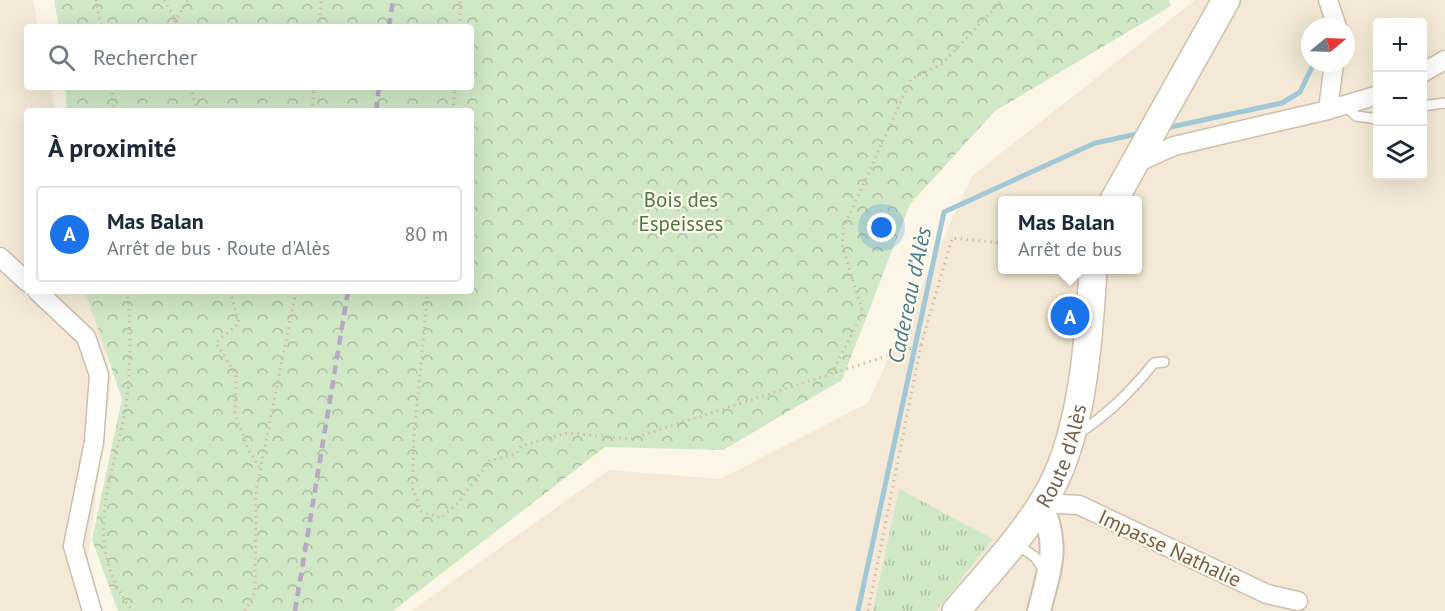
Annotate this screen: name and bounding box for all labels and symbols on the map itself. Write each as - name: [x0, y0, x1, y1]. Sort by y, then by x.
- north arrow: [1301, 18, 1355, 72]
- park label: Bois des Espeisses: [639, 186, 723, 237]
- your location: [867, 213, 896, 242]
- water label: Cadereau d'Alès: [881, 224, 937, 366]
- pin: A: [1050, 294, 1090, 338]
- street label: Route d'Alès: [1029, 401, 1092, 512]
- street label: Impasse Nathalie: [1094, 503, 1246, 593]

